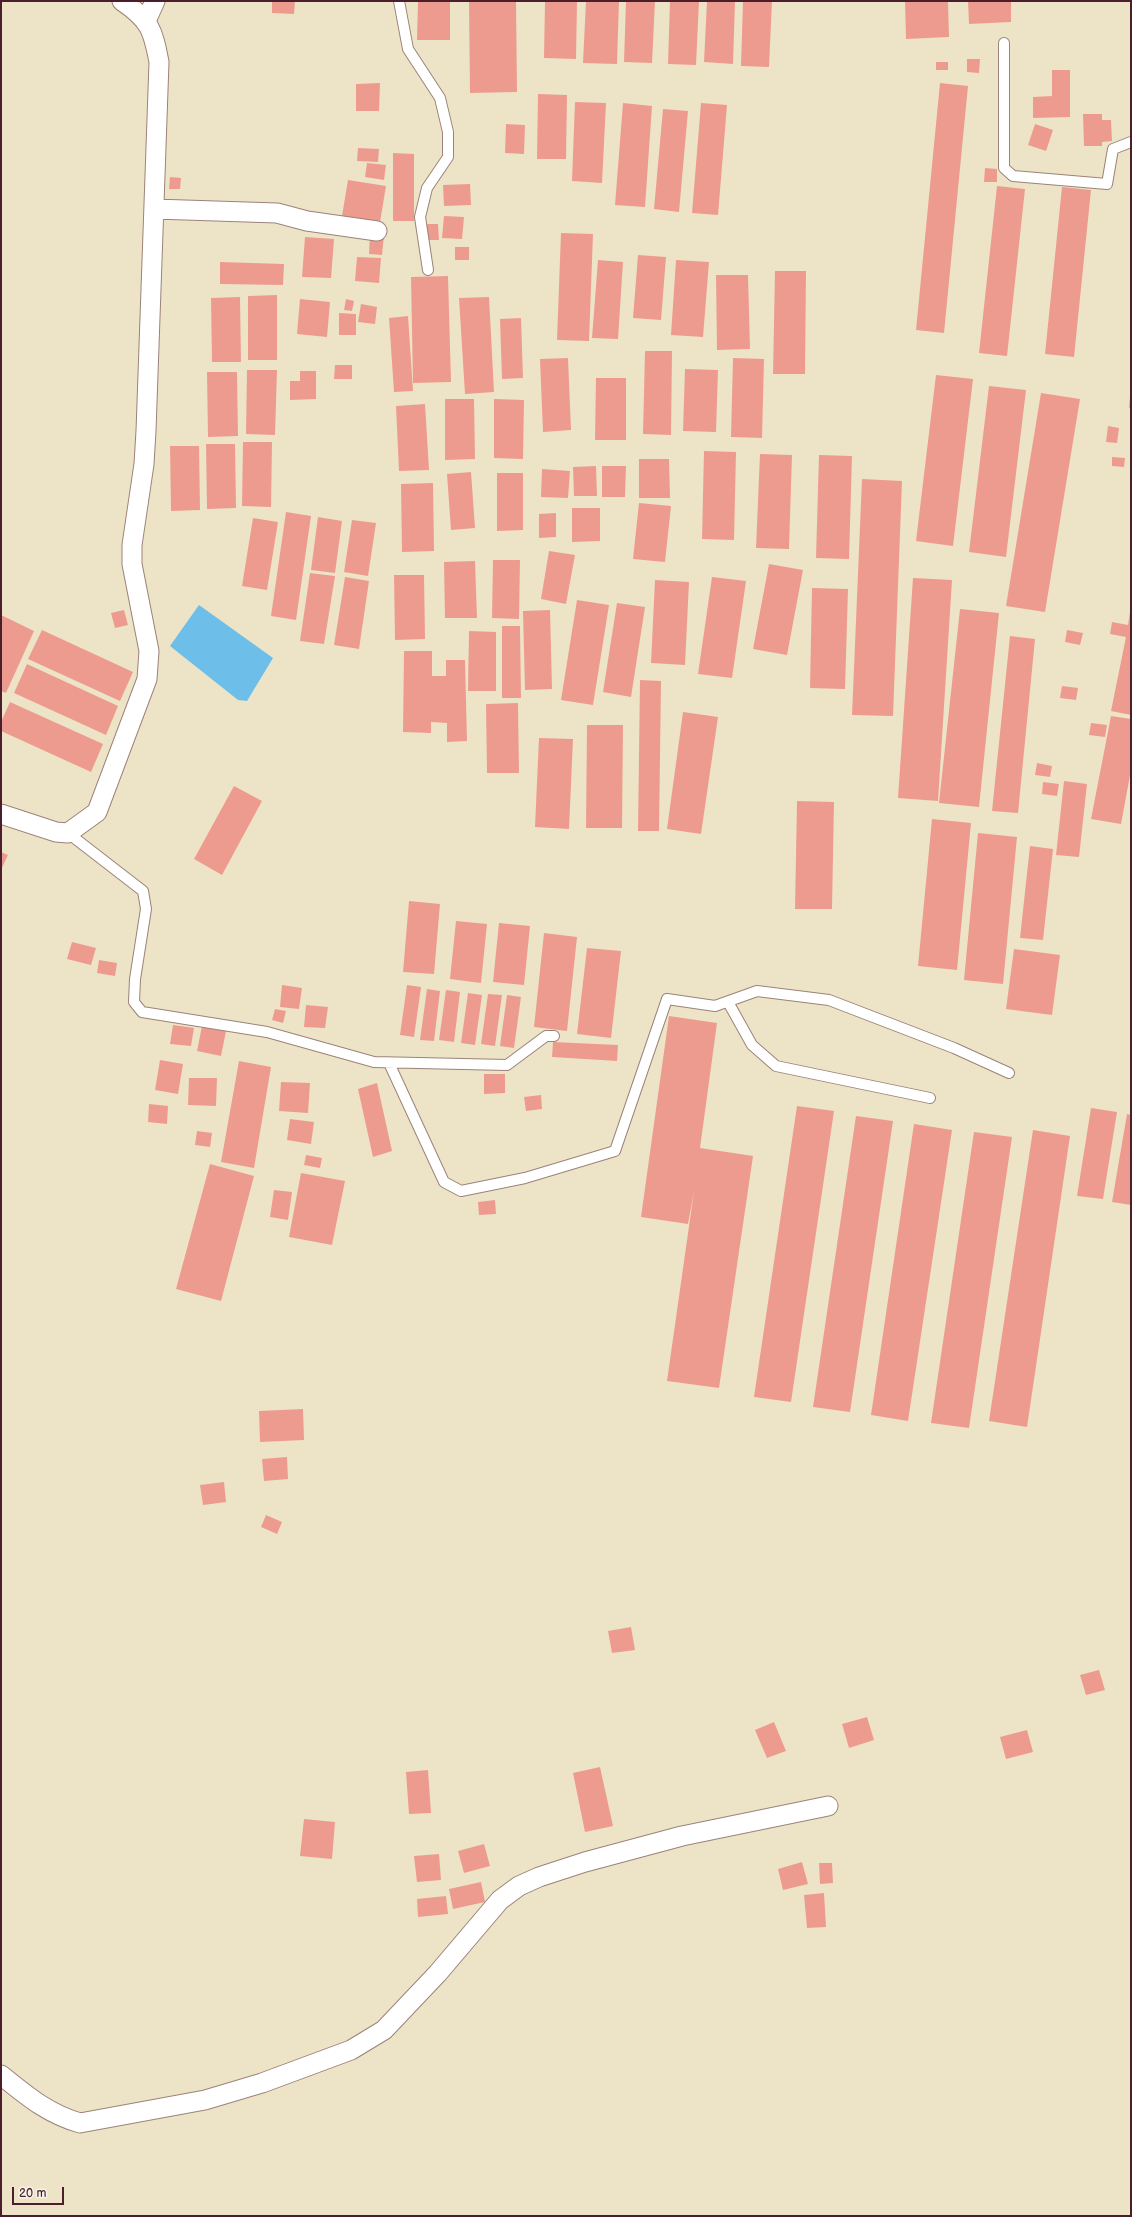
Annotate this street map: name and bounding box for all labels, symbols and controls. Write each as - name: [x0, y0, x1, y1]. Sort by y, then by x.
- scale bar: [14, 2179, 66, 2205]
- text: 20 m: [19, 2186, 46, 2201]

